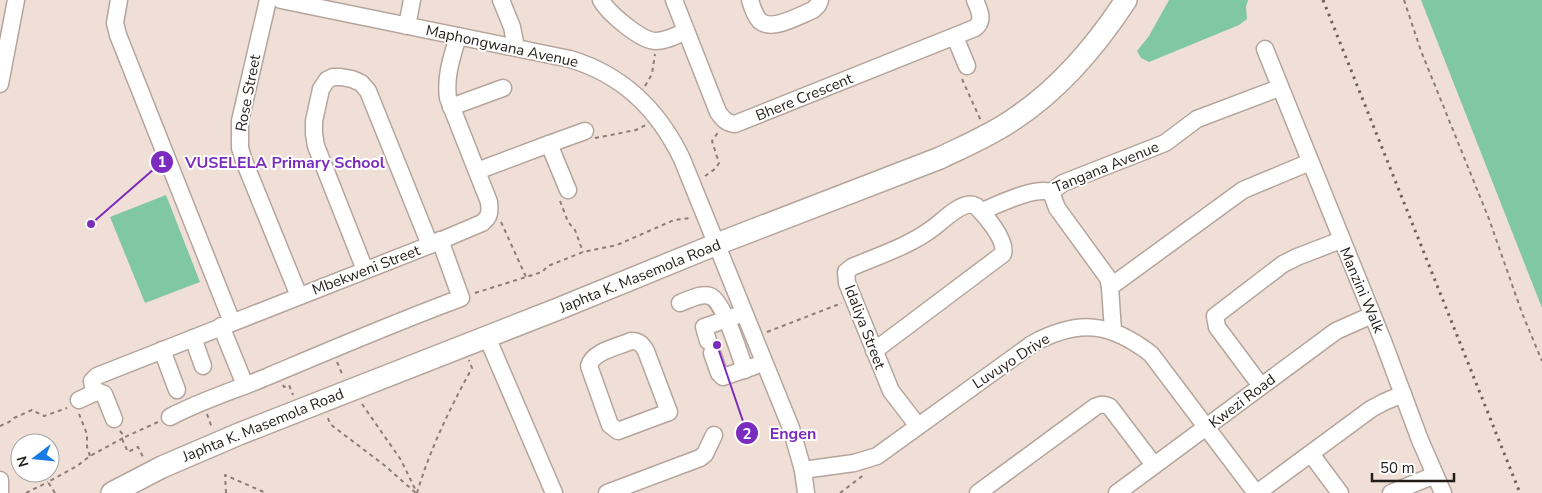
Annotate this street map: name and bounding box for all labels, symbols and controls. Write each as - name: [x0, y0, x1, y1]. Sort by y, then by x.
- street label: Maphongwana Avenue: [424, 20, 580, 72]
- street label: Rose Street: [231, 52, 265, 133]
- street label: Bhere Crescent: [753, 68, 856, 126]
- street label: Tangana Avenue: [1050, 137, 1162, 197]
- callout: VUSELELA Primary School: [150, 147, 395, 178]
- text: 1: [157, 152, 167, 172]
- text: VUSELELA Primary School: [184, 152, 385, 174]
- street label: Japhta K. Masemola Road: [555, 234, 724, 318]
- street label: Mbekweni Street: [309, 240, 424, 300]
- street label: Manzini Walk: [1335, 244, 1389, 336]
- street label: Idaliya Street: [840, 282, 891, 373]
- street label: Luvuyo Drive: [969, 329, 1053, 393]
- street label: Kwezi Road: [1205, 369, 1279, 433]
- street label: Japhta K. Masemola Road: [178, 383, 347, 467]
- callout: Engen: [734, 418, 826, 449]
- text: Engen: [770, 423, 816, 445]
- text: 2: [742, 424, 752, 444]
- north arrow: [10, 433, 60, 483]
- scale bar: [1372, 450, 1454, 482]
- text: N: [12, 454, 34, 469]
- text: 50 m: [1380, 458, 1415, 478]

